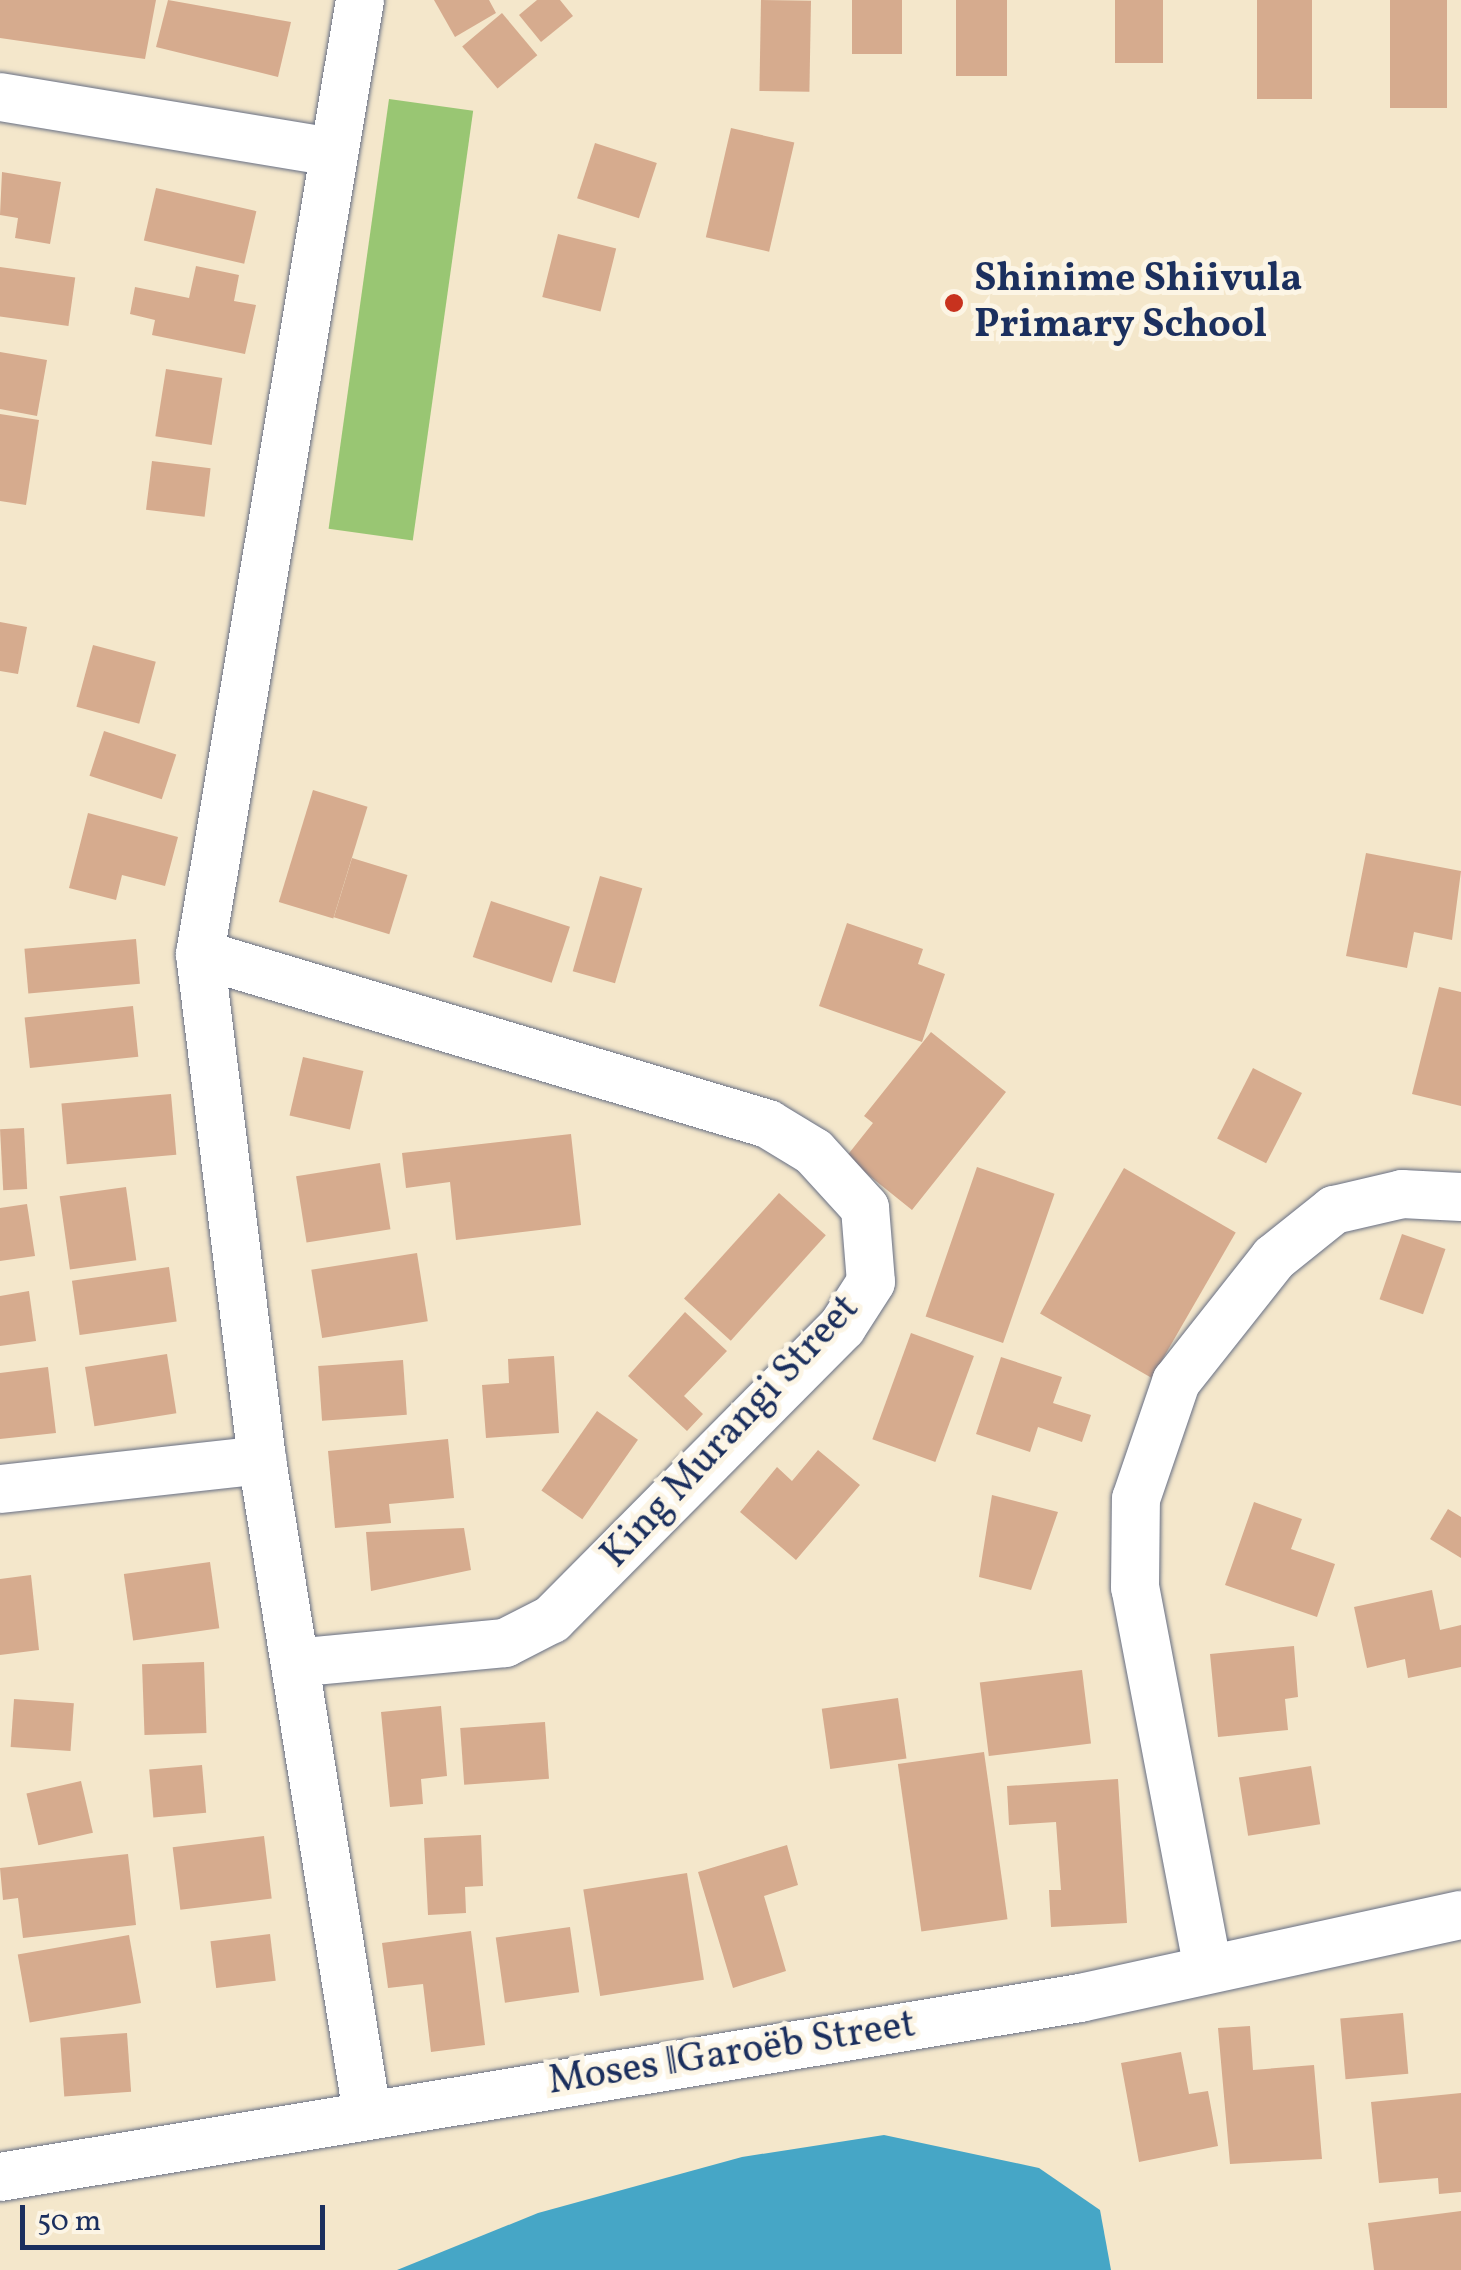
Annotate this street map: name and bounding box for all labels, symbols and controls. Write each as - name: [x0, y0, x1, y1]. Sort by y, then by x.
- place label: Shinime Shiivula Primary School: [974, 256, 1302, 350]
- marker: Shinime Shiivula Primary School: [943, 292, 965, 314]
- street label: King Murangi Street: [592, 1285, 870, 1579]
- street label: Moses ǁGaroëb Street: [545, 2001, 919, 2107]
- scale bar: [25, 2185, 330, 2247]
- text: 50 m: [37, 2201, 101, 2243]

